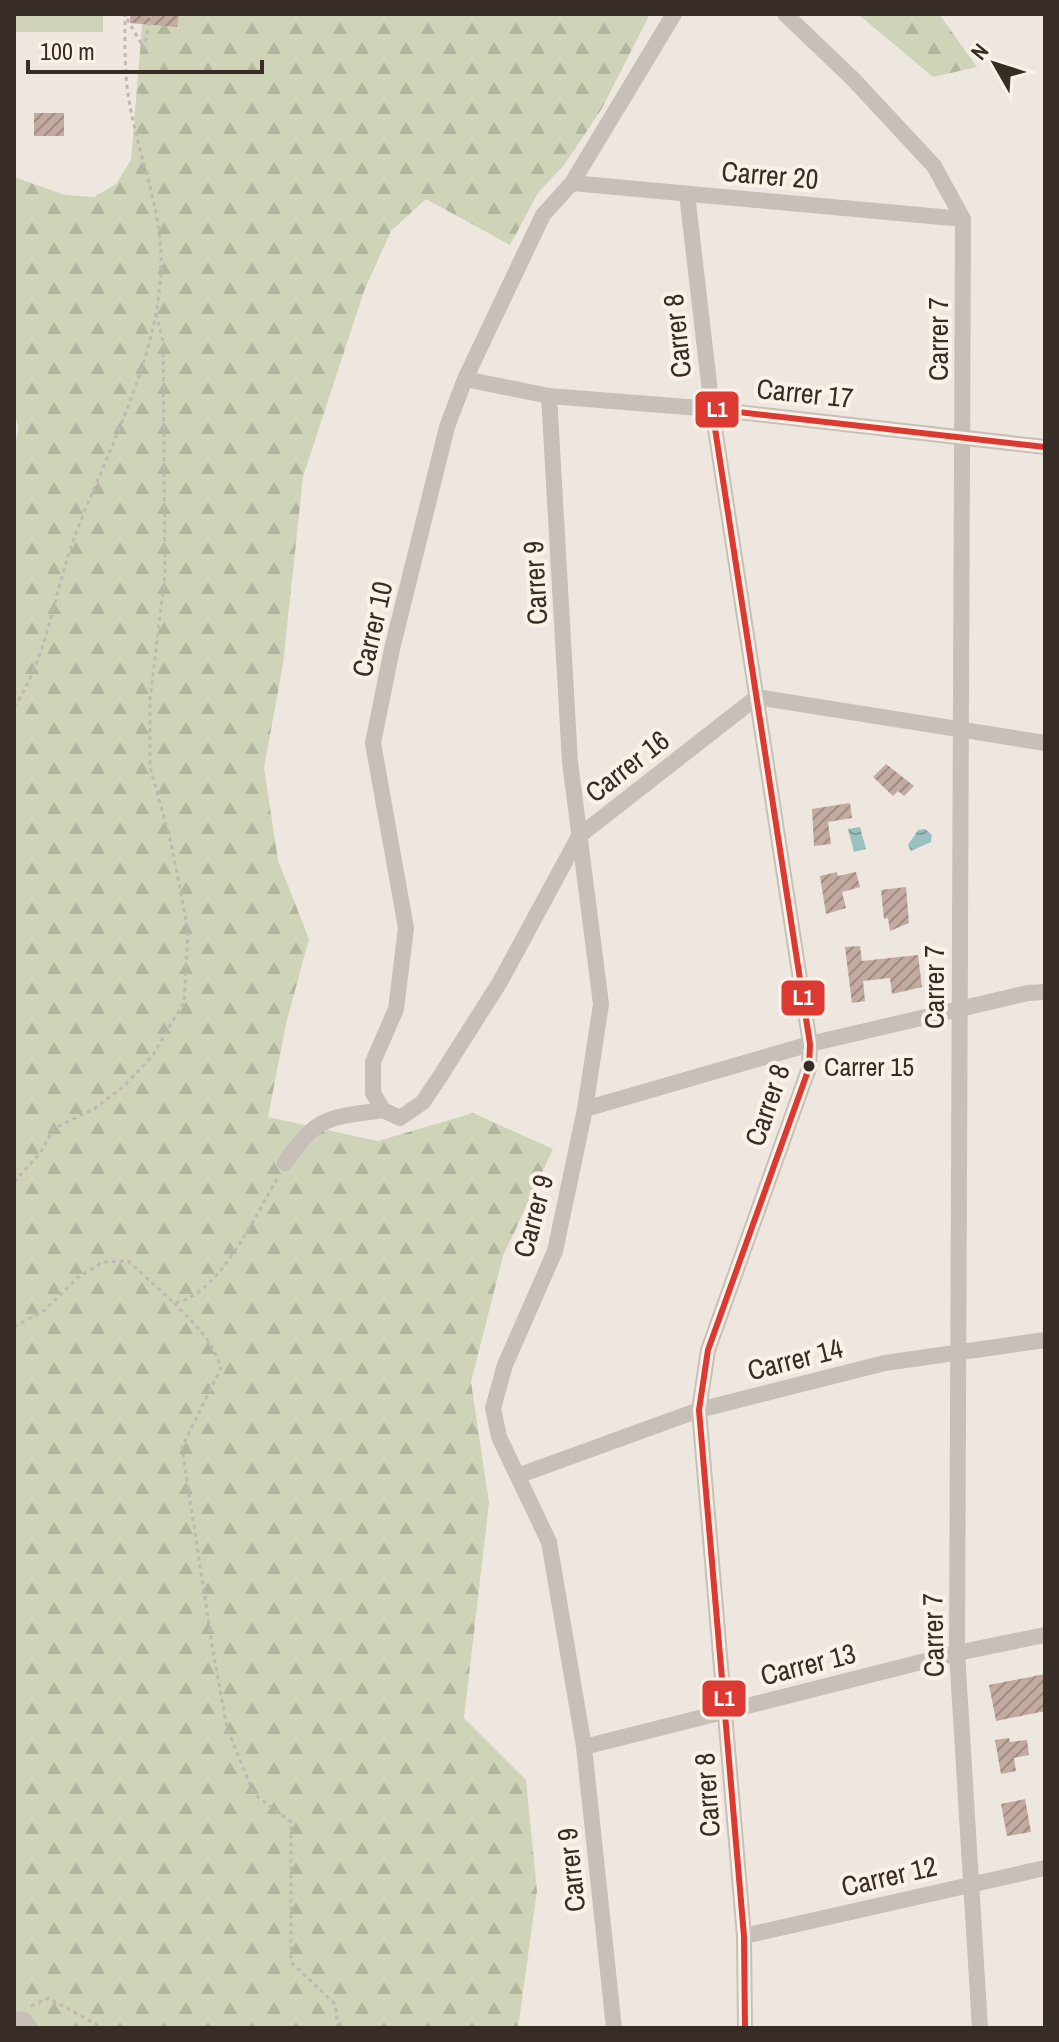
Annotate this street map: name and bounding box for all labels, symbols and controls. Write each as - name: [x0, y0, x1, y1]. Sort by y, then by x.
- scale bar: [28, 24, 262, 74]
- north arrow: [955, 24, 1035, 104]
- text: 100 m: [40, 35, 95, 67]
- text: N: [964, 37, 995, 66]
- street label: Carrer 20: [720, 152, 820, 198]
- street label: Carrer 8: [654, 292, 700, 380]
- street label: Carrer 7: [919, 297, 957, 381]
- street label: Carrer 17: [755, 369, 855, 417]
- line badge: L1: [694, 390, 740, 429]
- text: L1: [706, 394, 728, 424]
- street label: Carrer 9: [514, 540, 556, 626]
- street label: Carrer 10: [343, 577, 401, 681]
- street label: Carrer 16: [577, 721, 677, 811]
- street label: Carrer 7: [915, 945, 953, 1029]
- line badge: L1: [780, 979, 826, 1017]
- text: L1: [792, 982, 814, 1012]
- place label: Carrer 15: [824, 1049, 914, 1084]
- marker: Carrer 15: [801, 1058, 817, 1074]
- street label: Carrer 8: [735, 1059, 799, 1151]
- street label: Carrer 9: [504, 1170, 562, 1262]
- street label: Carrer 14: [743, 1329, 847, 1389]
- street label: Carrer 7: [913, 1593, 953, 1677]
- street label: Carrer 13: [756, 1634, 860, 1694]
- line badge: L1: [701, 1679, 747, 1718]
- text: L1: [713, 1683, 735, 1713]
- street label: Carrer 8: [685, 1752, 729, 1838]
- street label: Carrer 9: [548, 1826, 594, 1914]
- street label: Carrer 12: [837, 1847, 941, 1905]

